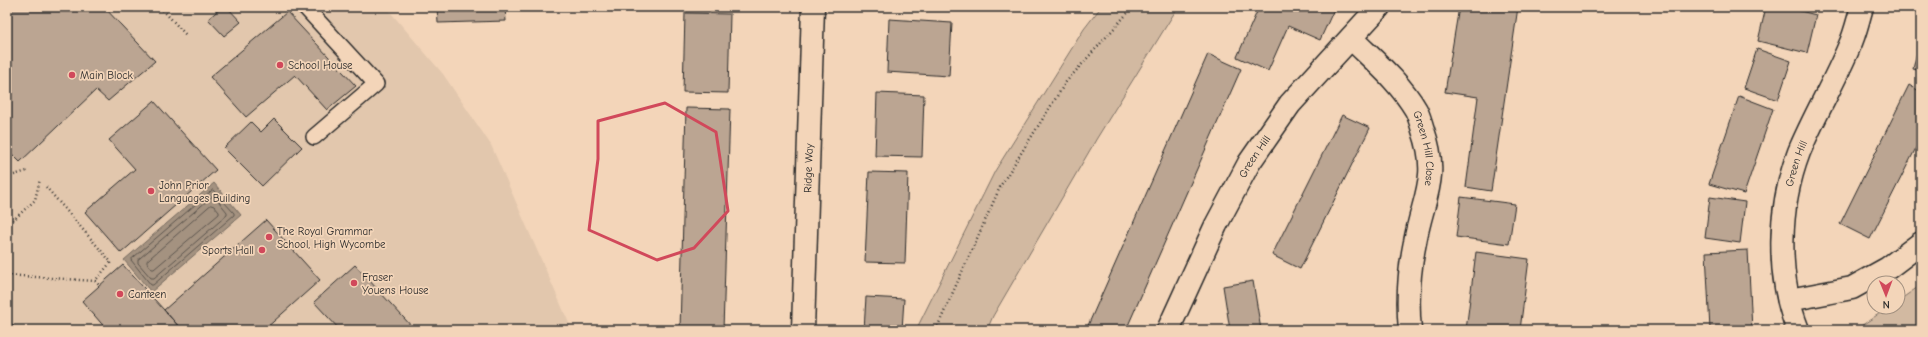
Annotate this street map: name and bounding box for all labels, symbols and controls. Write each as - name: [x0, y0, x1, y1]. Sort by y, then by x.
- place label: School House: [288, 59, 353, 72]
- marker: School House: [275, 60, 285, 70]
- place label: Main Block: [80, 69, 133, 82]
- marker: Main Block: [67, 70, 77, 80]
- street label: Green Hill Close: [1411, 109, 1437, 187]
- street label: Green Hill: [1236, 133, 1273, 180]
- street label: Green Hill: [1782, 138, 1810, 188]
- street label: Ridge Way: [801, 143, 815, 193]
- place label: John Prior Languages Building: [159, 179, 250, 205]
- marker: John Prior Languages Building: [146, 186, 156, 196]
- place label: The Royal Grammar School, High Wycombe: [277, 225, 386, 251]
- marker: The Royal Grammar School, High Wycombe: [264, 232, 274, 242]
- place label: Sports Hall: [202, 244, 254, 257]
- marker: Sports Hall: [257, 245, 267, 255]
- place label: Fraser Youens House: [362, 271, 429, 297]
- north arrow: [1866, 275, 1906, 315]
- marker: Fraser Youens House: [349, 278, 359, 288]
- place label: Canteen: [128, 288, 166, 301]
- marker: Canteen: [115, 289, 125, 299]
- text: N: [1882, 298, 1890, 311]

